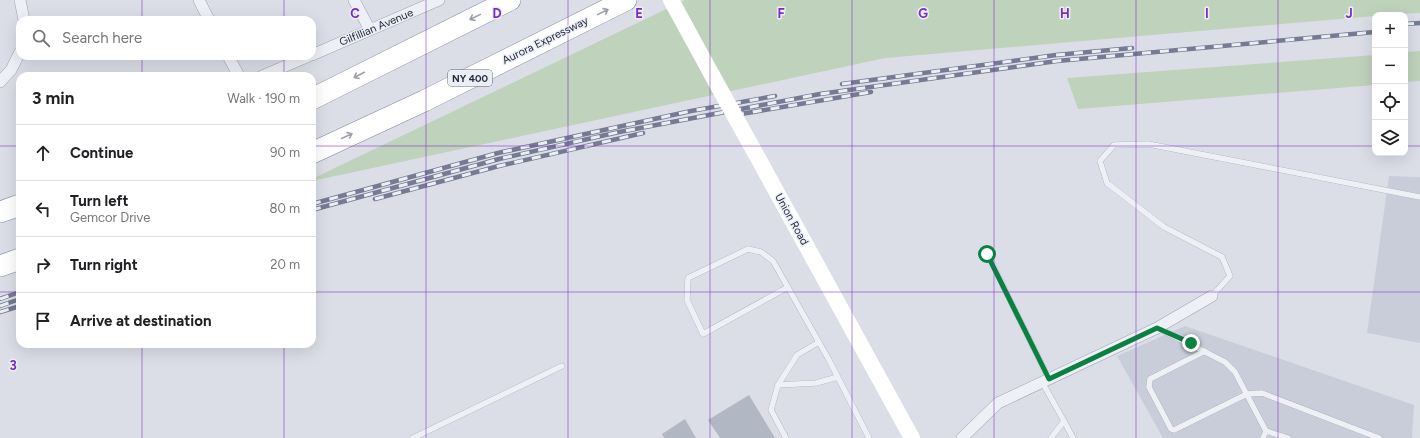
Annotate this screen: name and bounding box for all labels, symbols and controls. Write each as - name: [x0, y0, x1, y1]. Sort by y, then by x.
- street label: Gilfillian Avenue: [337, 6, 415, 49]
- text: C: [350, 6, 360, 21]
- text: D: [492, 6, 502, 21]
- text: E: [635, 6, 643, 21]
- text: F: [777, 6, 785, 21]
- text: G: [918, 6, 928, 21]
- text: H: [1060, 6, 1070, 21]
- text: I: [1205, 6, 1209, 21]
- text: J: [1345, 6, 1353, 21]
- one-way arrow: [596, 8, 608, 15]
- map controls: [1372, 12, 1408, 156]
- button: +: [1372, 12, 1408, 48]
- one-way arrow: [469, 14, 481, 22]
- street label: Aurora Expressway: [500, 14, 590, 67]
- search box: [16, 16, 316, 60]
- icon: search: [30, 27, 52, 49]
- text: Search here: [62, 29, 142, 47]
- button: −: [1372, 48, 1408, 84]
- road number: NY 400: [448, 70, 492, 86]
- one-way arrow: [353, 72, 365, 80]
- button: locate: [1372, 84, 1408, 120]
- text: 3 min: [32, 88, 74, 108]
- text: Walk · 190 m: [227, 91, 300, 106]
- button: layers: [1372, 120, 1408, 156]
- one-way arrow: [341, 132, 353, 139]
- icon: ahead: [32, 142, 54, 164]
- text: Continue: [70, 144, 133, 162]
- text: 90 m: [270, 145, 300, 160]
- street label: Union Road: [772, 191, 811, 247]
- text: Turn left: [70, 192, 128, 210]
- icon: left: [32, 198, 54, 220]
- text: 80 m: [269, 201, 300, 216]
- text: Gemcor Drive: [70, 210, 150, 225]
- route start: [978, 245, 996, 263]
- icon: right: [32, 254, 54, 276]
- text: Turn right: [70, 256, 138, 274]
- text: 20 m: [270, 257, 300, 272]
- icon: arrive: [32, 310, 54, 332]
- text: Arrive at destination: [70, 312, 211, 330]
- route end: [1182, 334, 1200, 352]
- text: 3: [9, 358, 17, 373]

